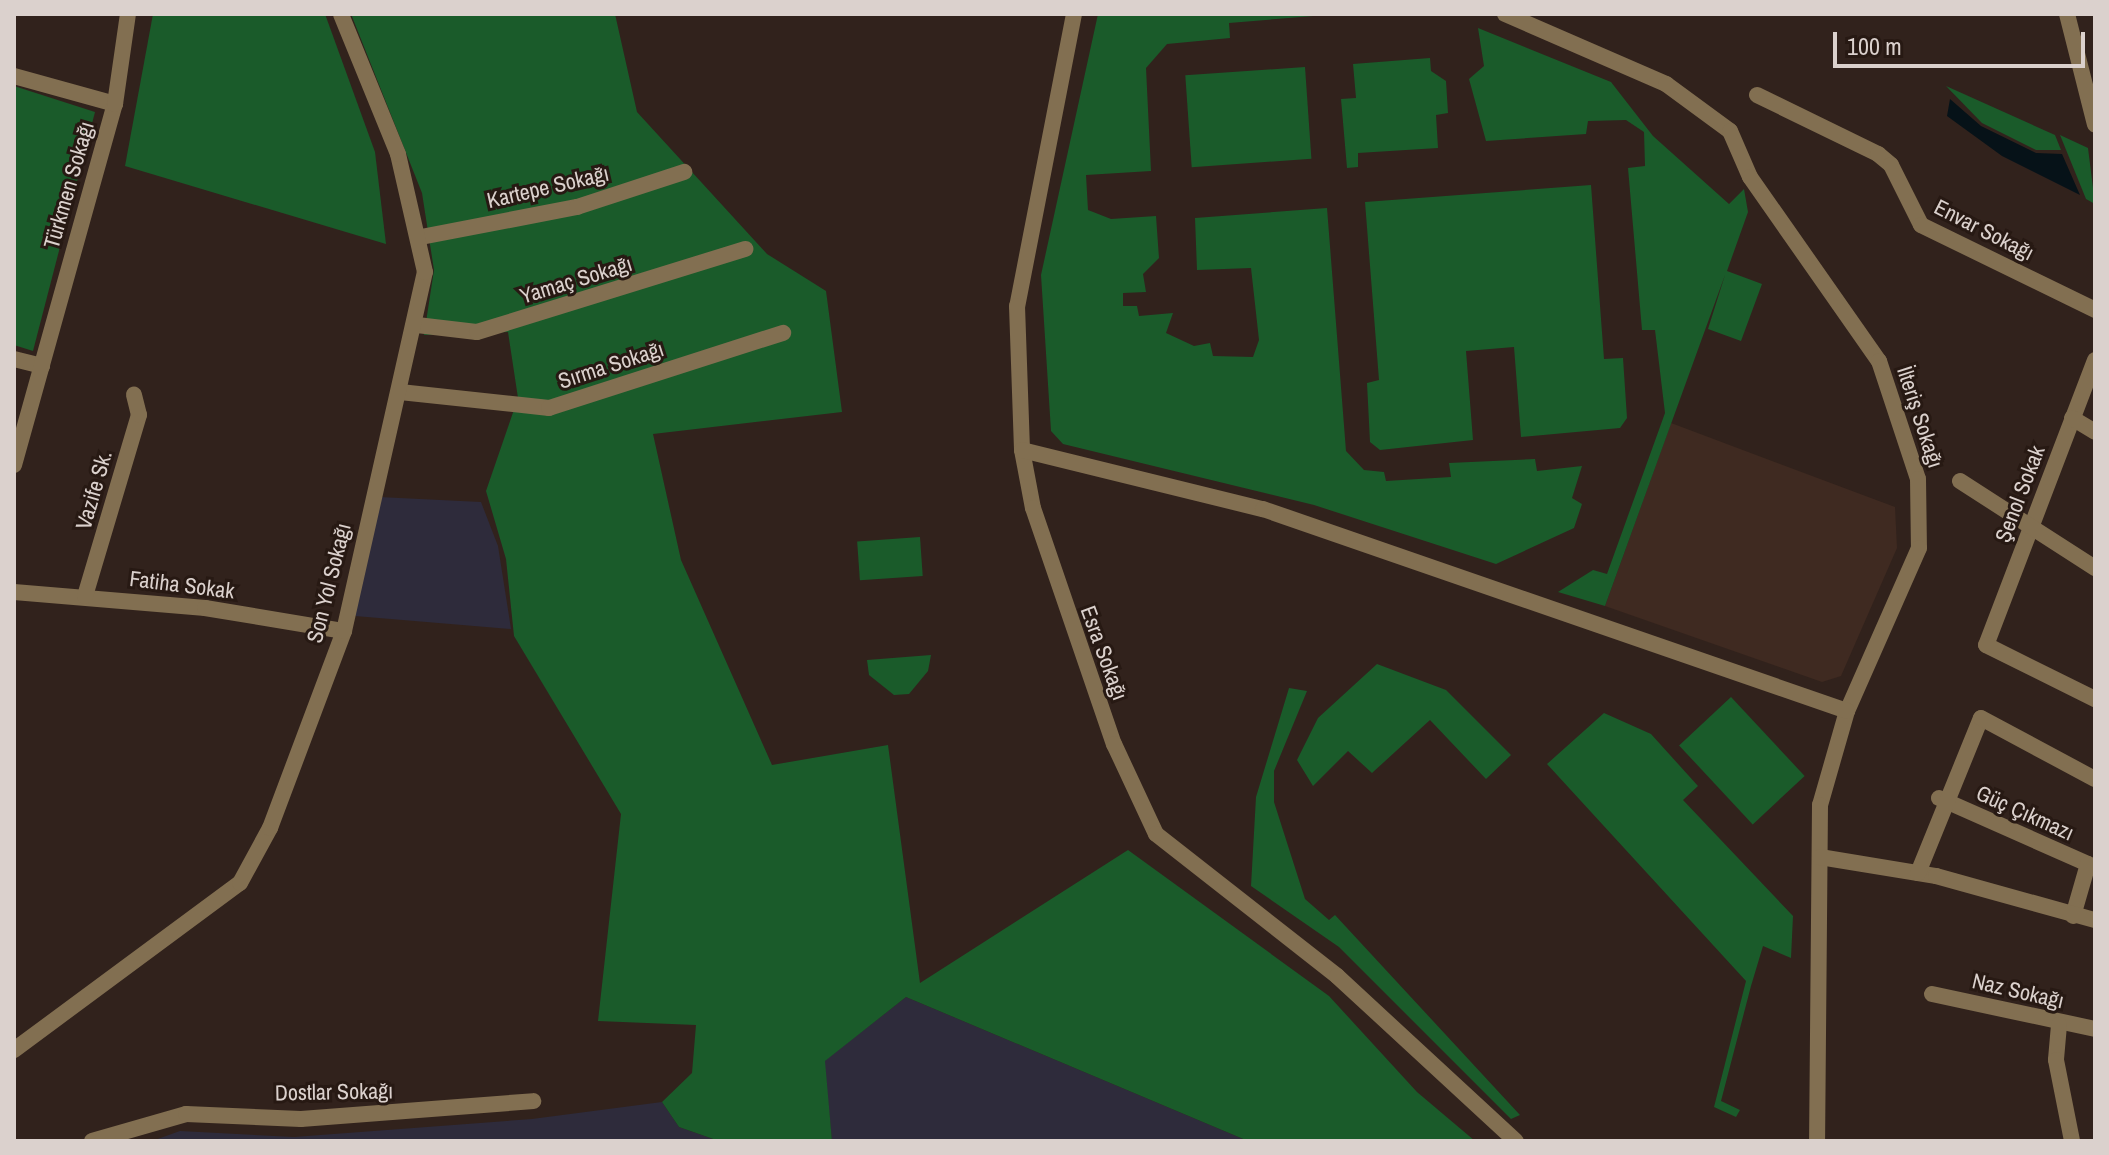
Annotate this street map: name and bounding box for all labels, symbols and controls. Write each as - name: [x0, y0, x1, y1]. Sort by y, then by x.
- scale bar: [1837, 16, 2089, 66]
- text: 100 m: [1847, 30, 1902, 62]
- street label: Türkmen Sokağı: [38, 118, 100, 252]
- street label: Kartepe Sokağı: [484, 160, 612, 214]
- street label: Envar Sokağı: [1930, 194, 2038, 266]
- street label: Yamaç Sokağı: [517, 250, 635, 310]
- street label: Sırma Sokağı: [555, 336, 667, 394]
- street label: İlteriş Sokağı: [1891, 363, 1949, 471]
- street label: Şenol Sokak: [1990, 442, 2050, 546]
- street label: Vazife Sk.: [70, 447, 118, 533]
- street label: Son Yol Sokağı: [301, 520, 357, 646]
- street label: Fatiha Sokak: [128, 565, 236, 605]
- street label: Esra Sokağı: [1075, 602, 1133, 704]
- street label: Güç Çıkmazı: [1972, 780, 2078, 846]
- street label: Naz Sokağı: [1970, 968, 2066, 1014]
- street label: Dostlar Sokağı: [275, 1078, 393, 1106]

